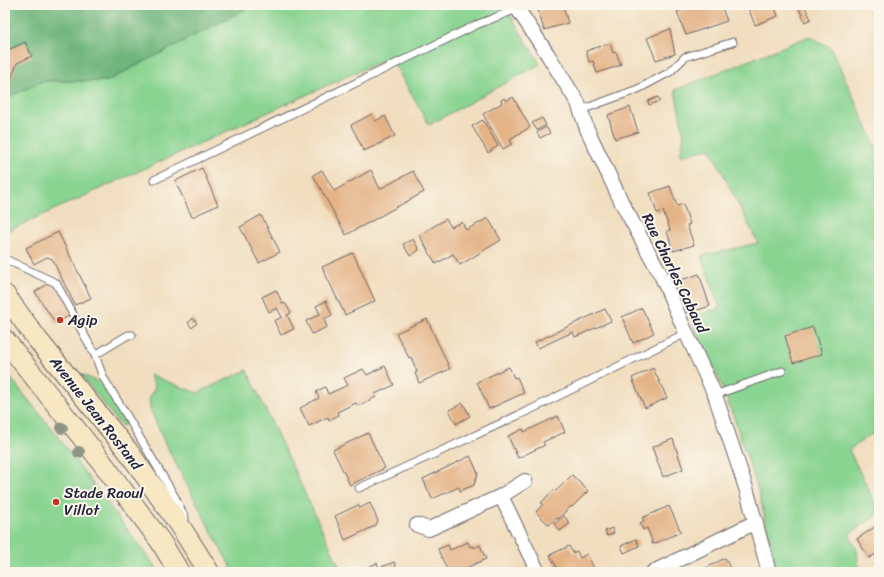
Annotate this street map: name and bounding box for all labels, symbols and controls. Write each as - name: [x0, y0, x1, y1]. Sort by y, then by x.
- street label: Rue Charles Cabaud: [635, 209, 716, 338]
- place label: Agip: [67, 307, 98, 333]
- marker: Agip: [55, 315, 65, 325]
- street label: Avenue Jean Rostand: [42, 349, 150, 477]
- place label: Stade Raoul Villot: [64, 480, 144, 523]
- marker: Stade Raoul Villot: [51, 497, 61, 507]

